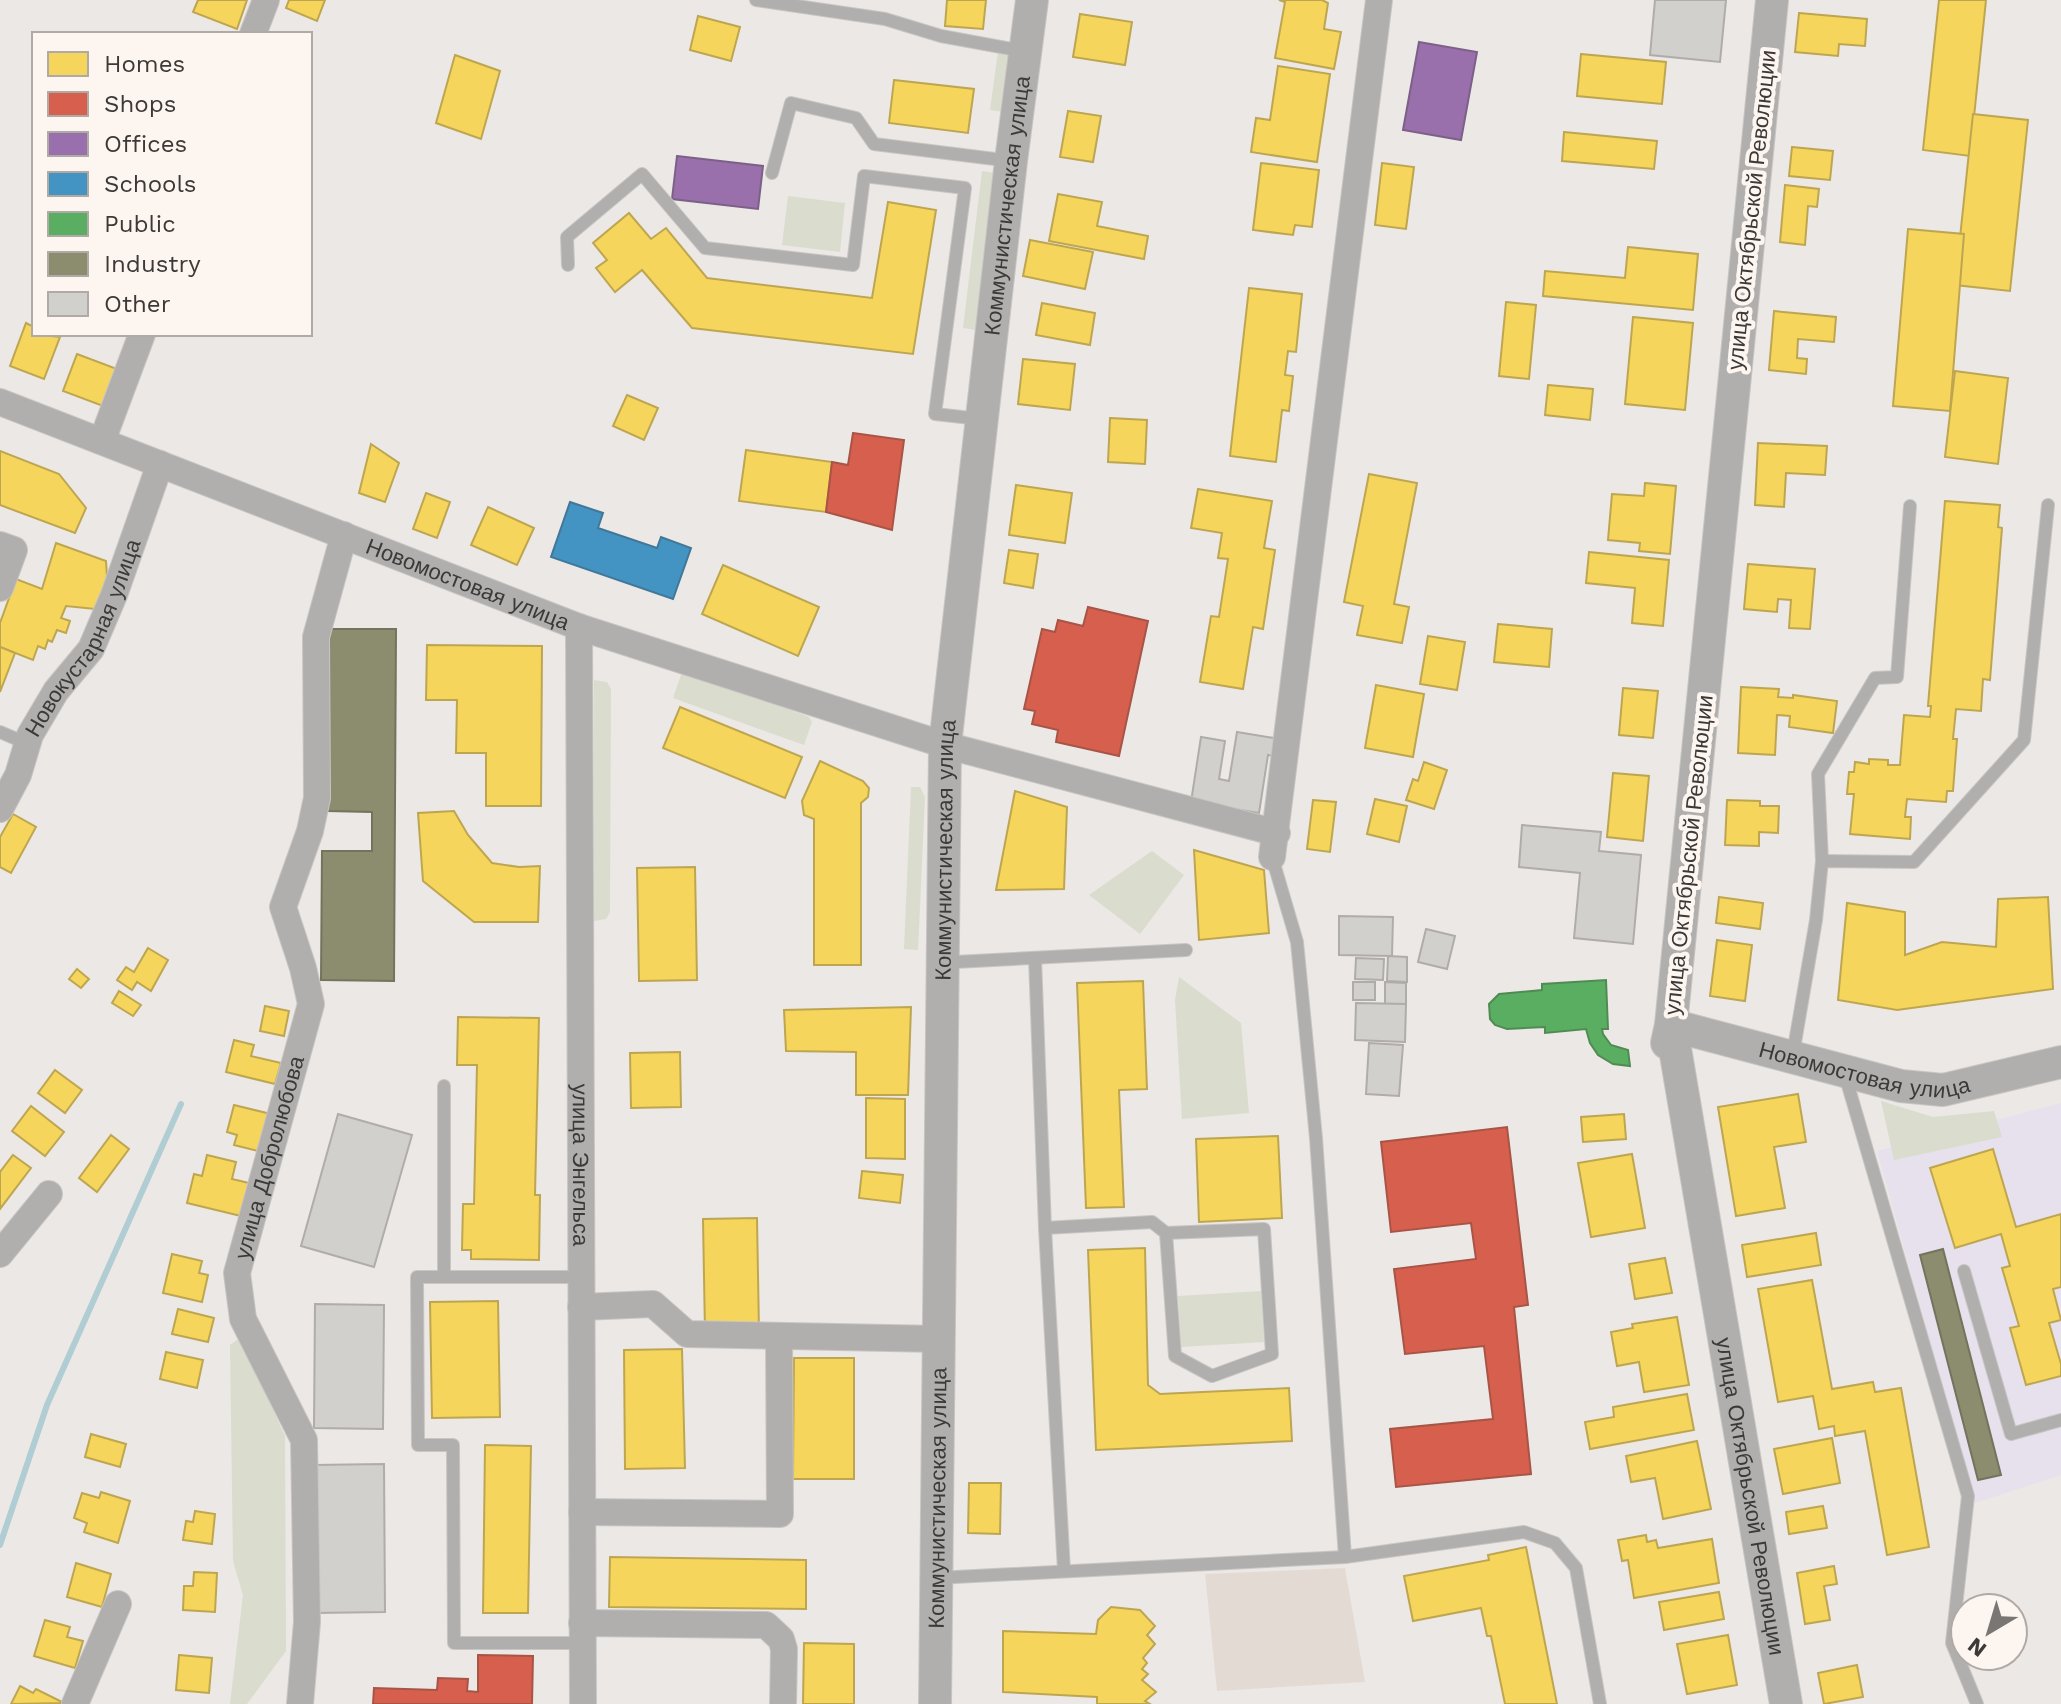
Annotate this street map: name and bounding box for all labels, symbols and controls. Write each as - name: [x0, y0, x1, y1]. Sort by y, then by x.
- legend: [32, 32, 312, 336]
- street label: улица Октябрьской Революции: [1722, 49, 1781, 371]
- text: Homes: [104, 50, 185, 78]
- street label: Коммунистическая улица: [979, 73, 1035, 337]
- text: Shops: [104, 90, 176, 118]
- text: Offices: [104, 130, 187, 158]
- text: Schools: [104, 170, 196, 198]
- text: Public: [104, 210, 176, 238]
- text: Industry: [104, 250, 201, 278]
- text: Other: [104, 290, 171, 318]
- street label: Новомостовая улица: [363, 534, 574, 635]
- street label: Новокустарная улица: [20, 535, 146, 741]
- street label: улица Октябрьской Революции: [1659, 694, 1718, 1016]
- street label: Коммунистическая улица: [931, 717, 961, 981]
- street label: Новомостовая улица: [1756, 1037, 1973, 1103]
- street label: улица Добролюбова: [229, 1052, 309, 1262]
- street label: улица Энгельса: [568, 1084, 593, 1247]
- street label: улица Октябрьской Революции: [1711, 1336, 1790, 1657]
- street label: Коммунистическая улица: [924, 1366, 952, 1629]
- north arrow: [1949, 1592, 2029, 1672]
- text: N: [1963, 1632, 1991, 1662]

